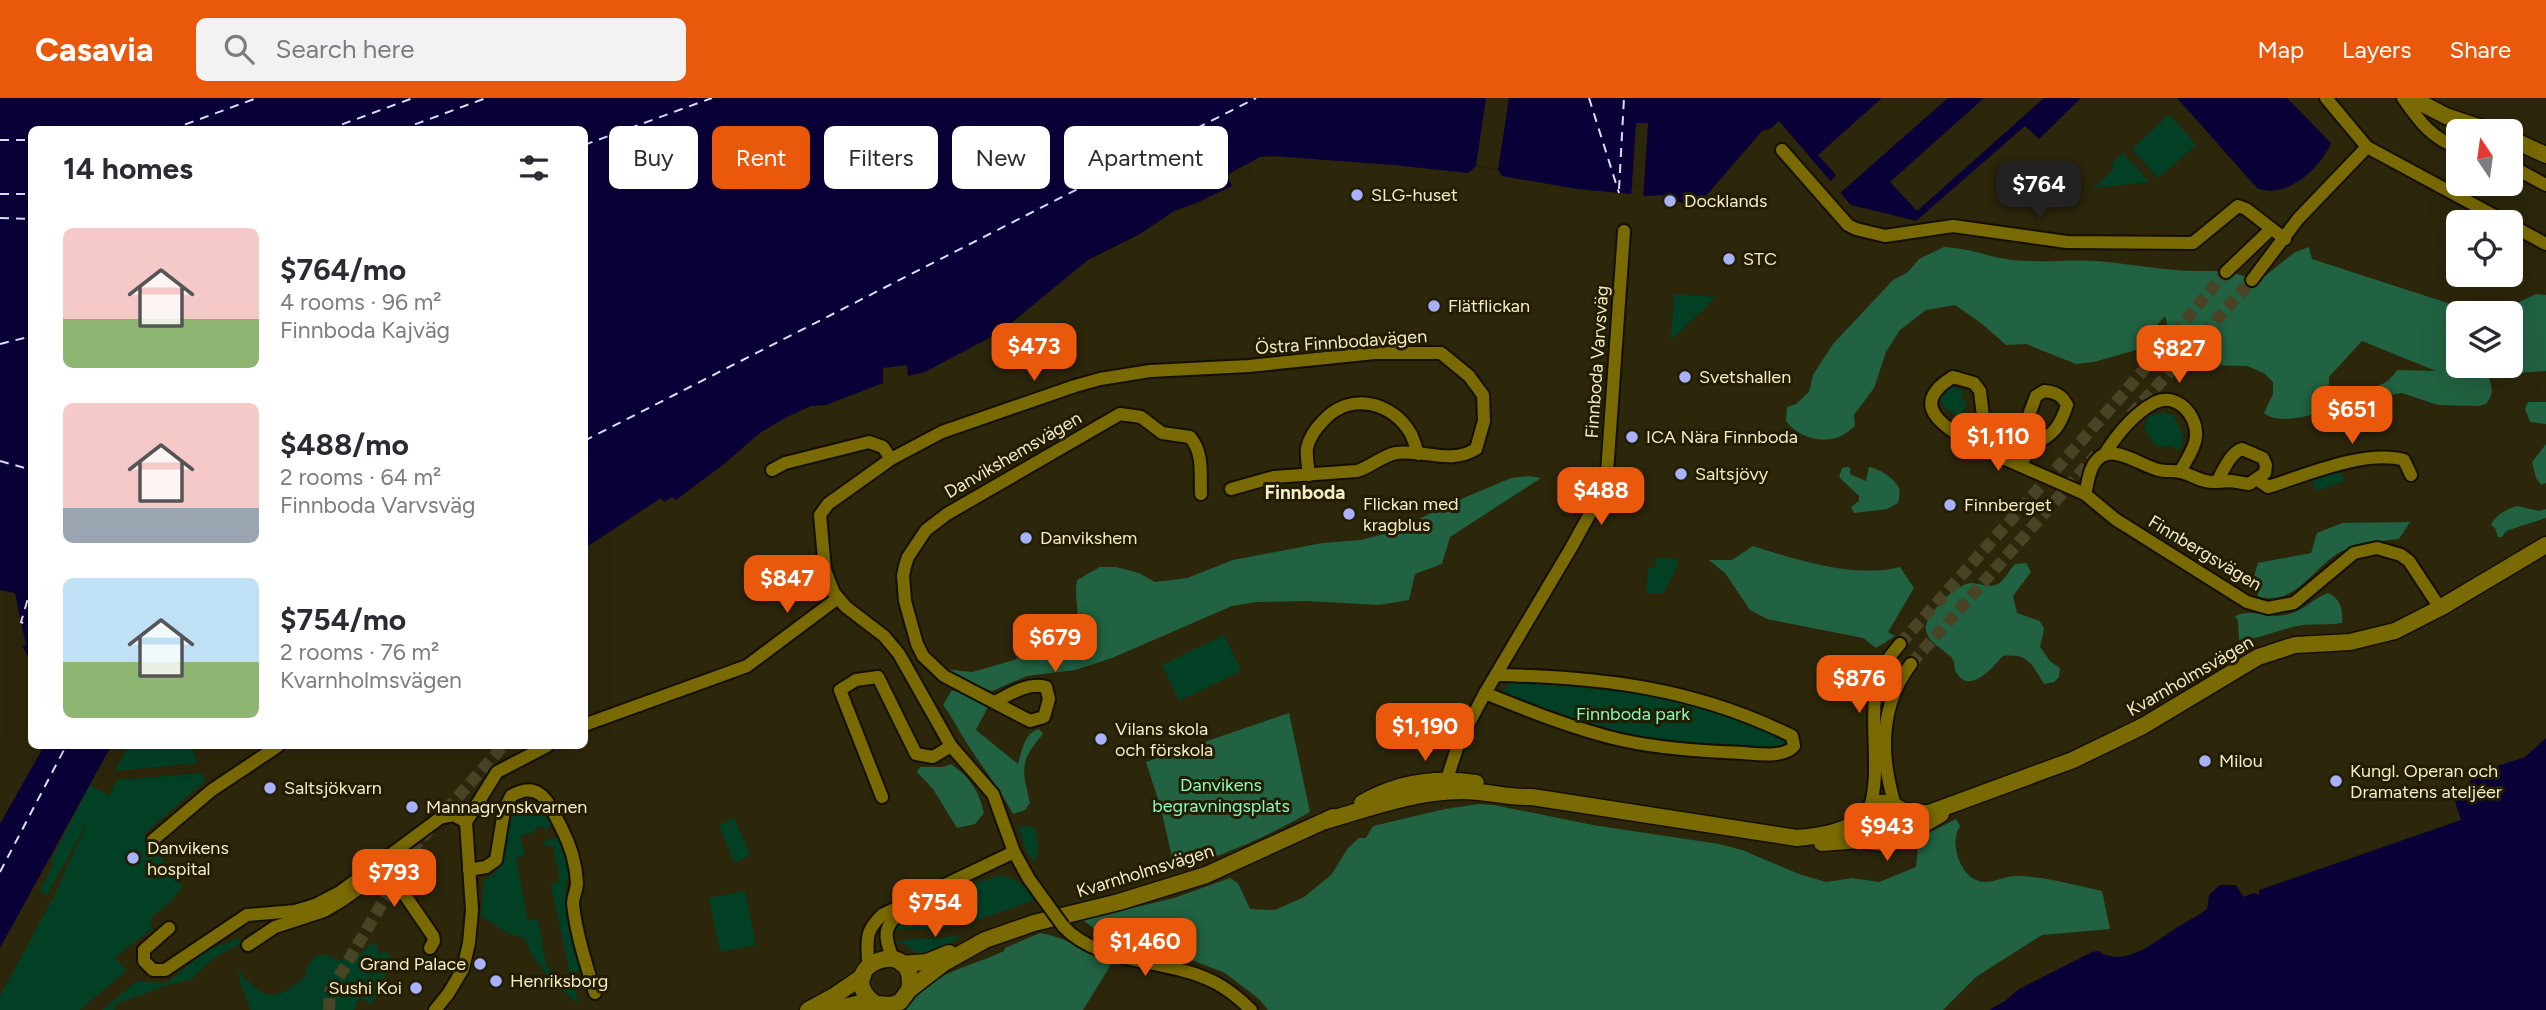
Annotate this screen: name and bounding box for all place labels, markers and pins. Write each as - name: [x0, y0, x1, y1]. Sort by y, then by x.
- pin: $764: [1998, 162, 2080, 221]
- place label: SLG-huset: [1371, 184, 1458, 206]
- marker: SLG-huset: [1349, 187, 1365, 203]
- place label: Docklands: [1684, 190, 1767, 212]
- marker: Docklands: [1662, 193, 1678, 209]
- place label: STC: [1743, 248, 1777, 270]
- marker: STC: [1721, 251, 1737, 267]
- place label: Flätflickan: [1448, 295, 1530, 317]
- marker: Flätflickan: [1426, 298, 1442, 314]
- pin: $473: [993, 324, 1075, 383]
- pin: $827: [2138, 326, 2220, 385]
- place label: Svetshallen: [1699, 366, 1791, 388]
- marker: Svetshallen: [1677, 369, 1693, 385]
- pin: $651: [2311, 386, 2393, 446]
- pin: $1,110: [1941, 414, 2055, 473]
- place label: ICA Nära Finnboda: [1646, 426, 1798, 448]
- marker: ICA Nära Finnboda: [1624, 429, 1640, 445]
- place label: Saltsjövy: [1695, 463, 1769, 485]
- marker: Saltsjövy: [1673, 466, 1689, 482]
- pin: $488: [1560, 468, 1642, 527]
- place label: Flickan med kragblus: [1363, 493, 1459, 536]
- place label: Finnberget: [1964, 494, 2052, 516]
- marker: Finnberget: [1942, 497, 1958, 513]
- marker: Flickan med kragblus: [1341, 506, 1357, 522]
- place label: Danvikshem: [1040, 527, 1137, 549]
- marker: Danvikshem: [1018, 530, 1034, 546]
- pin: $847: [746, 556, 828, 615]
- pin: $679: [1014, 614, 1096, 674]
- pin: $876: [1818, 656, 1900, 715]
- pin: $1,190: [1368, 704, 1482, 763]
- place label: Vilans skola och förskola: [1115, 718, 1213, 761]
- marker: Vilans skola och förskola: [1093, 731, 1109, 747]
- place label: Milou: [2219, 750, 2263, 772]
- marker: Milou: [2197, 753, 2213, 769]
- place label: Kungl. Operan och Dramatens ateljéer: [2350, 760, 2502, 803]
- marker: Kungl. Operan och Dramatens ateljéer: [2328, 773, 2344, 789]
- place label: Saltsjökvarn: [284, 777, 382, 799]
- marker: Saltsjökvarn: [262, 780, 278, 796]
- place label: Mannagrynskvarnen: [426, 796, 587, 818]
- marker: Mannagrynskvarnen: [404, 799, 420, 815]
- pin: $943: [1846, 804, 1928, 863]
- place label: Danvikens hospital: [147, 837, 229, 880]
- marker: Danvikens hospital: [125, 850, 141, 866]
- pin: $793: [353, 850, 435, 909]
- pin: $754: [894, 880, 976, 939]
- pin: $1,460: [1088, 918, 1202, 978]
- place label: Grand Palace: [360, 953, 466, 975]
- marker: Grand Palace: [472, 956, 488, 972]
- place label: Henriksborg: [510, 970, 608, 992]
- marker: Henriksborg: [488, 973, 504, 989]
- place label: Sushi Koi: [328, 977, 402, 999]
- marker: Sushi Koi: [408, 980, 424, 996]

